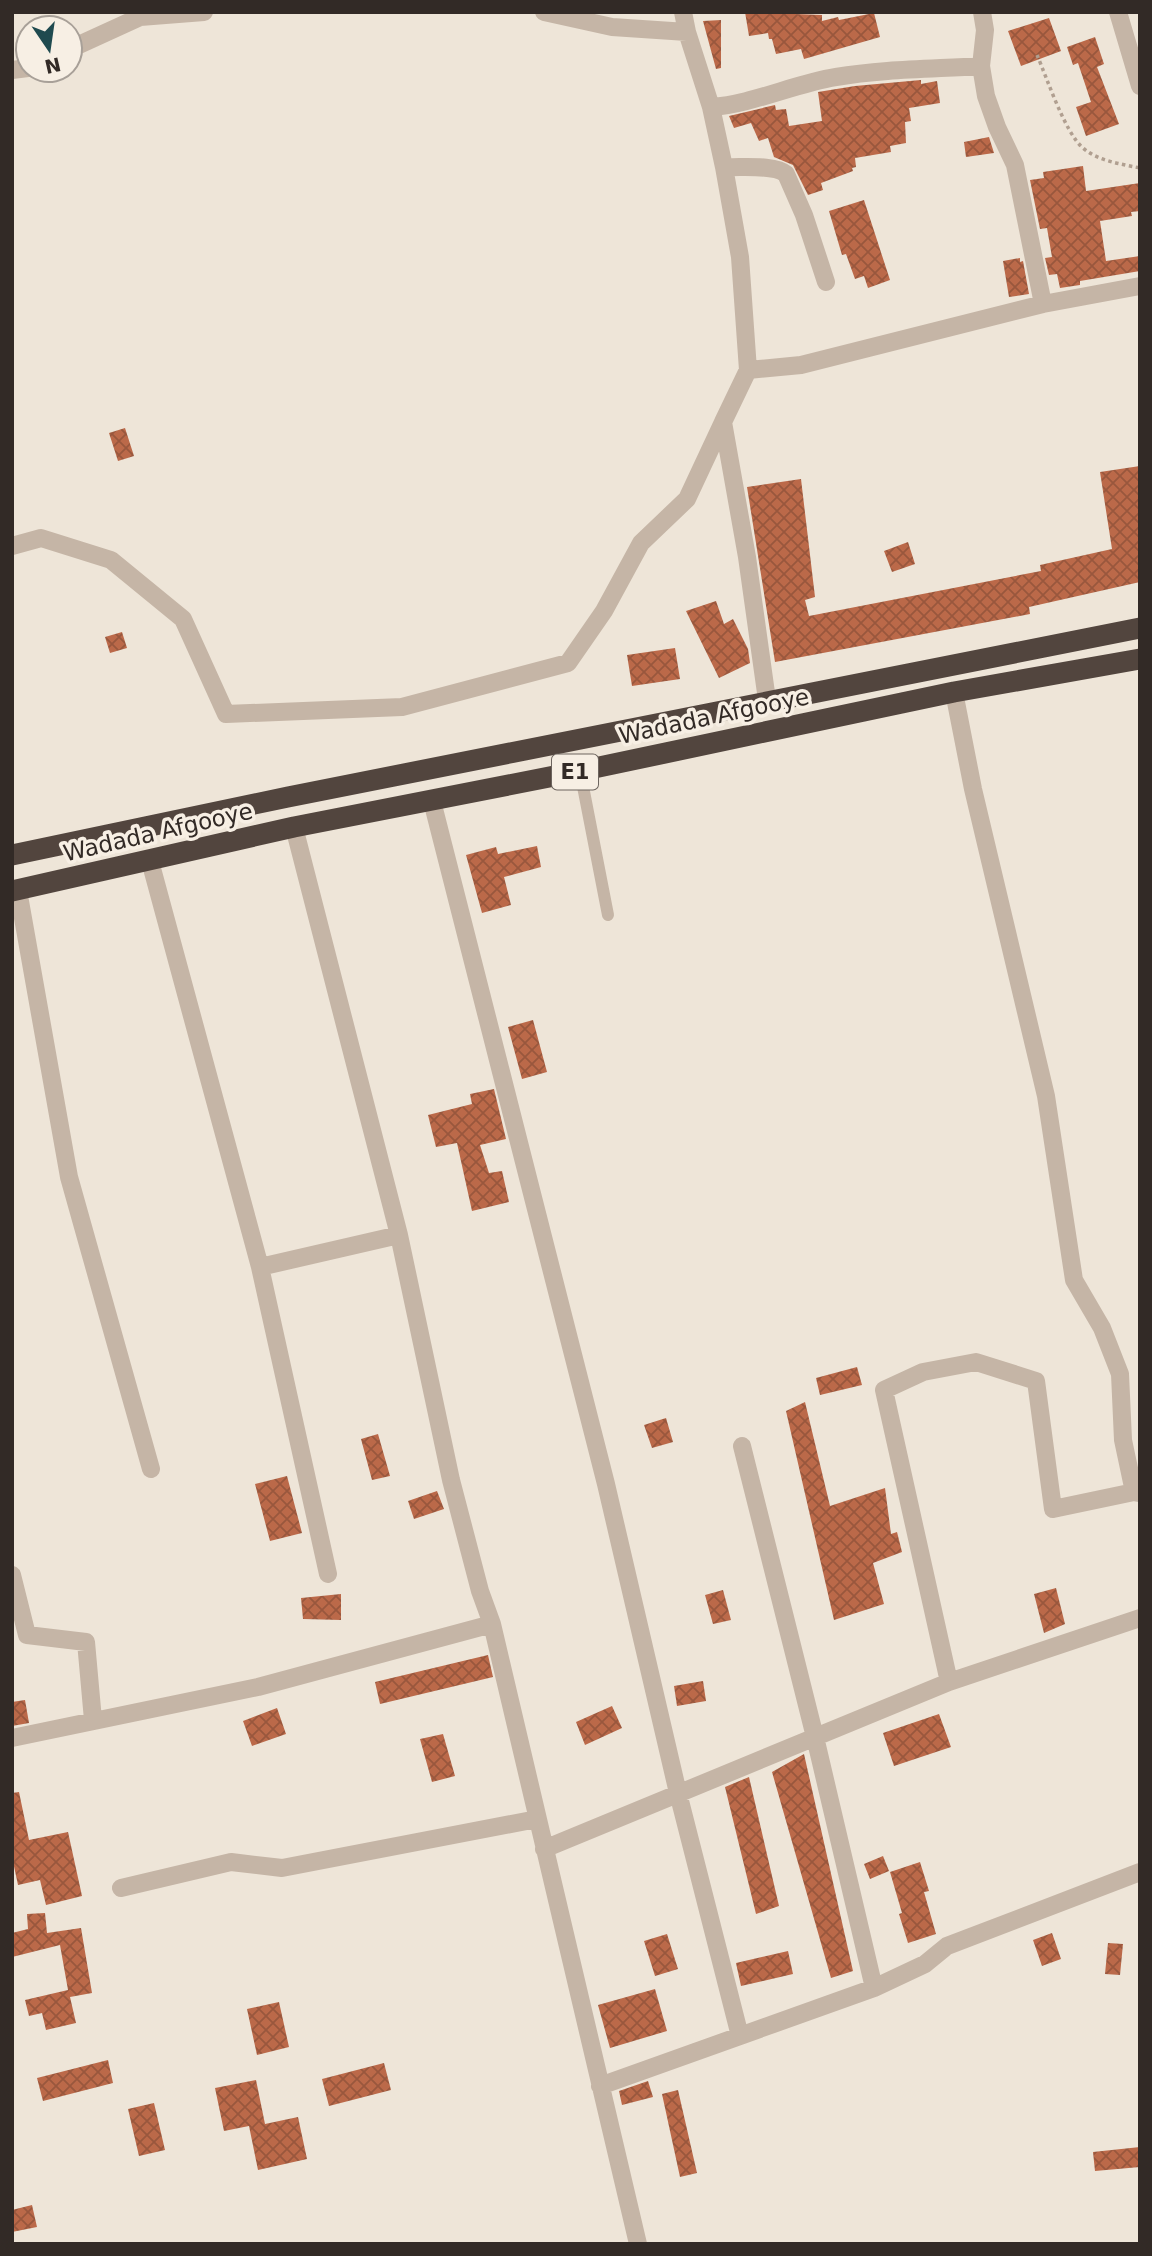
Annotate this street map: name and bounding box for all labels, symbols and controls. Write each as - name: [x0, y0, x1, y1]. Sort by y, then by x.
- north arrow: [14, 14, 84, 84]
- text: N: [43, 53, 63, 78]
- street label: Wadada Afgooye: [617, 683, 811, 749]
- road number: E1: [552, 754, 598, 790]
- street label: Wadada Afgooye: [61, 798, 255, 866]

